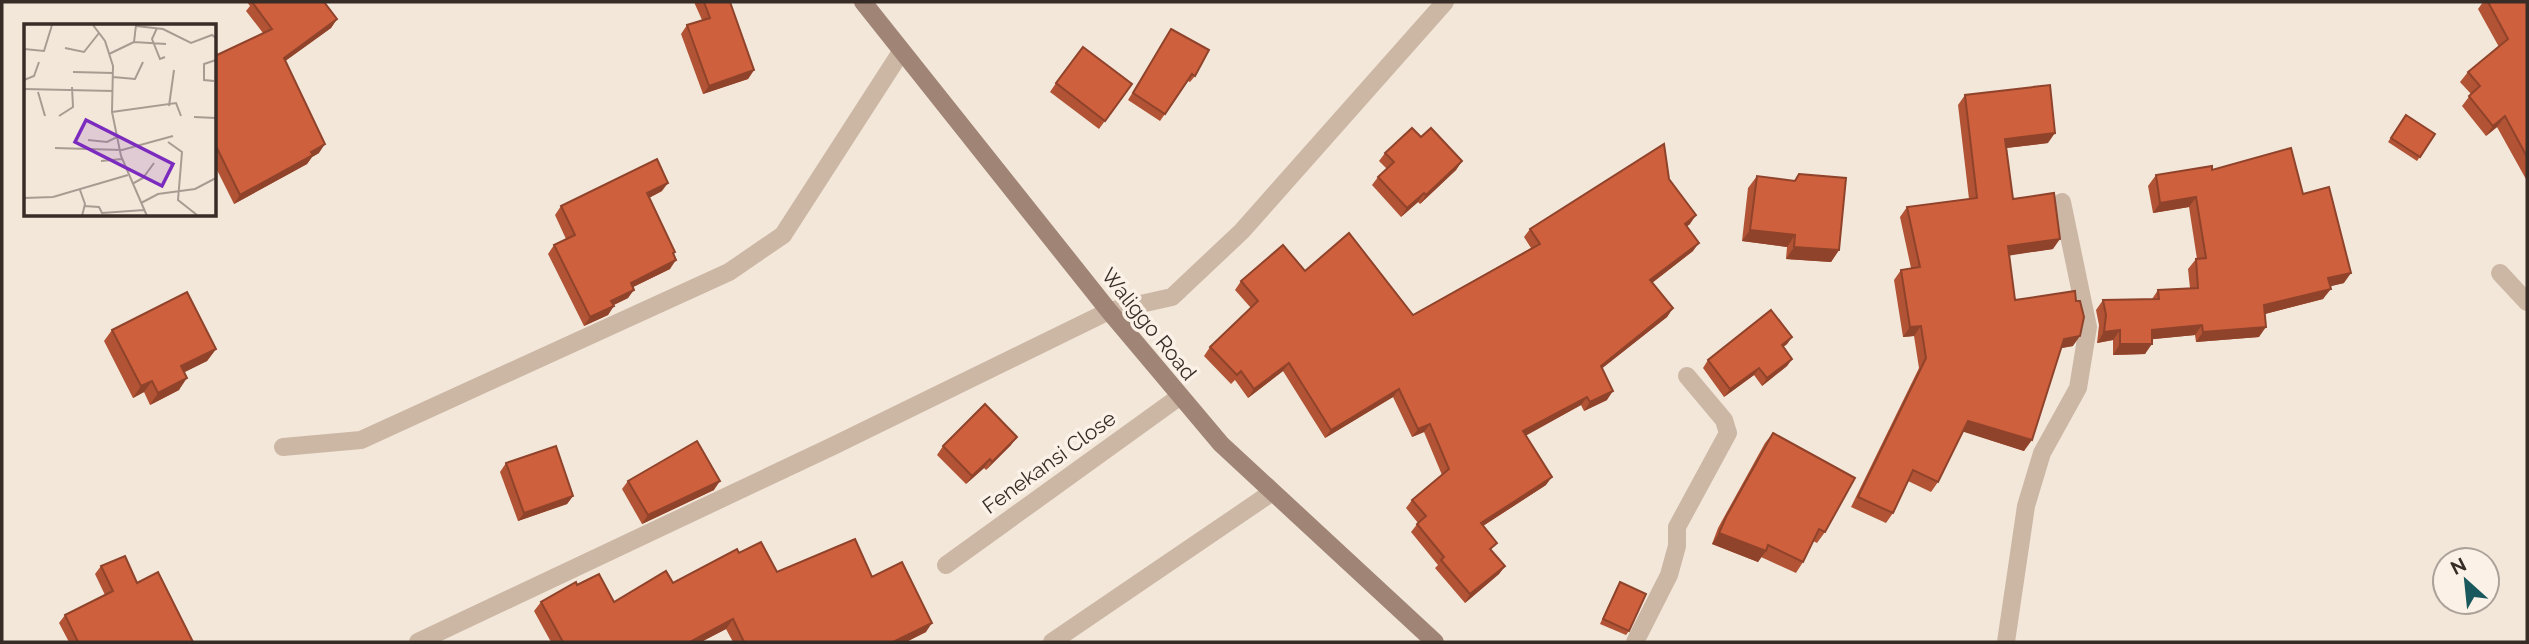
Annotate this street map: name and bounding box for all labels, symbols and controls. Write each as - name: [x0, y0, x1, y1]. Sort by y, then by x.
- inset map: [24, 24, 217, 217]
- street label: Waliggo Road: [1096, 263, 1202, 385]
- street label: Fenekansi Close: [978, 405, 1120, 519]
- north arrow: [2431, 546, 2501, 616]
- text: N: [2447, 553, 2470, 579]

